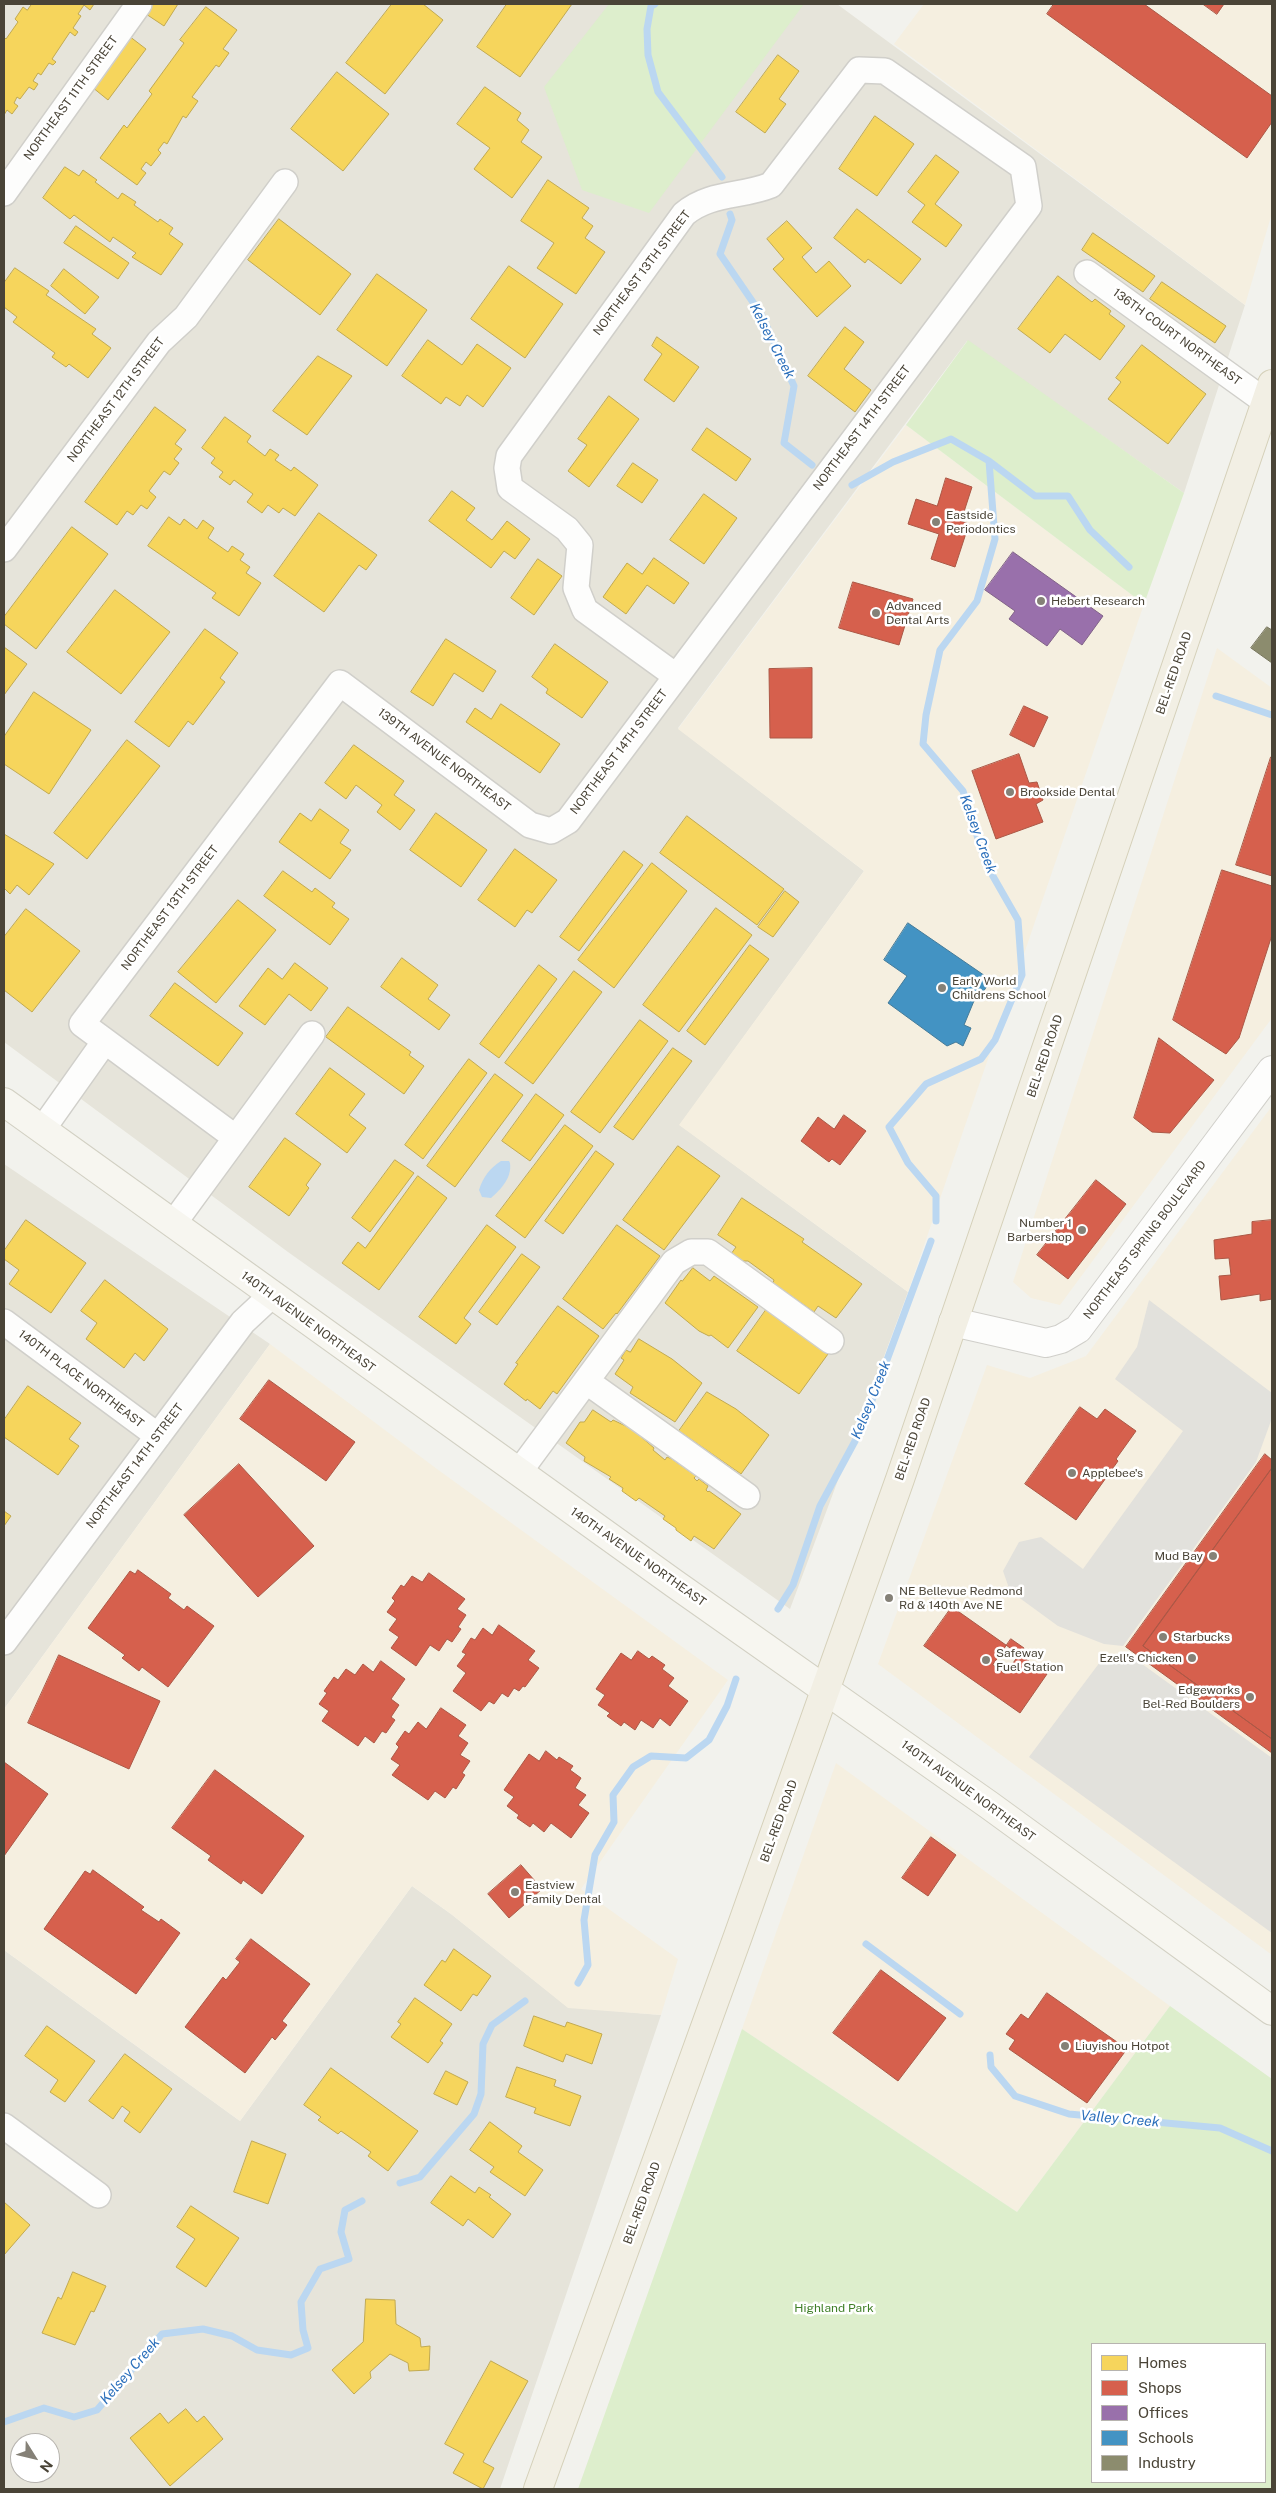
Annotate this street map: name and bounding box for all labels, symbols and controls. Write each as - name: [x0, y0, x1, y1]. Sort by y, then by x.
- street label: NORTHEAST 11TH STREET: [21, 33, 121, 163]
- street label: NORTHEAST 13TH STREET: [590, 208, 694, 338]
- street label: 136TH COURT NORTHEAST: [1110, 286, 1244, 388]
- water label: Kelsey Creek: [746, 300, 798, 382]
- street label: NORTHEAST 12TH STREET: [64, 335, 168, 465]
- street label: NORTHEAST 14TH STREET: [810, 363, 914, 493]
- place label: Eastside Periodontics: [946, 508, 1016, 536]
- marker: Eastside Periodontics: [930, 516, 942, 528]
- place label: Hebert Research: [1051, 594, 1145, 608]
- marker: Hebert Research: [1035, 595, 1047, 607]
- place label: Advanced Dental Arts: [886, 599, 949, 627]
- marker: Advanced Dental Arts: [870, 607, 882, 619]
- street label: BEL-RED ROAD: [1153, 630, 1195, 716]
- street label: NORTHEAST 14TH STREET: [567, 687, 671, 817]
- street label: 139TH AVENUE NORTHEAST: [375, 705, 513, 815]
- place label: Brookside Dental: [1020, 785, 1115, 799]
- marker: Brookside Dental: [1004, 786, 1016, 798]
- water label: Kelsey Creek: [956, 792, 1000, 876]
- street label: NORTHEAST 13TH STREET: [118, 843, 222, 973]
- place label: Early World Childrens School: [952, 974, 1047, 1002]
- marker: Early World Childrens School: [936, 982, 948, 994]
- street label: BEL-RED ROAD: [1024, 1013, 1066, 1099]
- street label: NORTHEAST SPRING BOULEVARD: [1081, 1158, 1209, 1322]
- place label: Number 1 Barbershop: [1007, 1216, 1072, 1244]
- marker: Number 1 Barbershop: [1076, 1224, 1088, 1236]
- street label: 140TH AVENUE NORTHEAST: [238, 1268, 378, 1376]
- street label: 140TH PLACE NORTHEAST: [15, 1327, 147, 1431]
- water label: Kelsey Creek: [848, 1359, 894, 1441]
- street label: BEL-RED ROAD: [892, 1396, 934, 1482]
- street label: NORTHEAST 14TH STREET: [83, 1401, 187, 1531]
- place label: Applebee's: [1082, 1466, 1143, 1480]
- marker: Applebee's: [1066, 1467, 1078, 1479]
- street label: 140TH AVENUE NORTHEAST: [567, 1505, 709, 1609]
- place label: Mud Bay: [1154, 1549, 1203, 1563]
- marker: Mud Bay: [1207, 1550, 1219, 1562]
- place label: NE Bellevue Redmond Rd & 140th Ave NE: [899, 1584, 1023, 1612]
- marker: NE Bellevue Redmond Rd & 140th Ave NE: [883, 1592, 895, 1604]
- place label: Starbucks: [1173, 1630, 1230, 1644]
- marker: Starbucks: [1157, 1631, 1169, 1643]
- place label: Safeway Fuel Station: [996, 1646, 1063, 1674]
- place label: Ezell's Chicken: [1100, 1651, 1182, 1665]
- marker: Ezell's Chicken: [1186, 1652, 1198, 1664]
- marker: Safeway Fuel Station: [980, 1654, 992, 1666]
- place label: Edgeworks Bel-Red Boulders: [1142, 1683, 1240, 1711]
- marker: Edgeworks Bel-Red Boulders: [1244, 1691, 1256, 1703]
- street label: 140TH AVENUE NORTHEAST: [898, 1737, 1038, 1845]
- street label: BEL-RED ROAD: [757, 1778, 801, 1864]
- place label: Eastview Family Dental: [525, 1878, 601, 1906]
- marker: Eastview Family Dental: [509, 1886, 521, 1898]
- place label: Liuyishou Hotpot: [1075, 2039, 1170, 2053]
- marker: Liuyishou Hotpot: [1059, 2040, 1071, 2052]
- water label: Valley Creek: [1080, 2107, 1160, 2131]
- street label: BEL-RED ROAD: [620, 2160, 664, 2246]
- park label: Highland Park: [794, 2301, 874, 2315]
- water label: Kelsey Creek: [97, 2334, 163, 2408]
- legend: [1091, 2343, 1266, 2483]
- text: Homes: [1138, 2354, 1187, 2371]
- text: Shops: [1138, 2379, 1182, 2396]
- text: Offices: [1138, 2404, 1188, 2421]
- text: Schools: [1138, 2429, 1194, 2446]
- north arrow: [10, 2433, 60, 2483]
- text: Industry: [1138, 2454, 1196, 2471]
- text: N: [37, 2457, 56, 2475]

